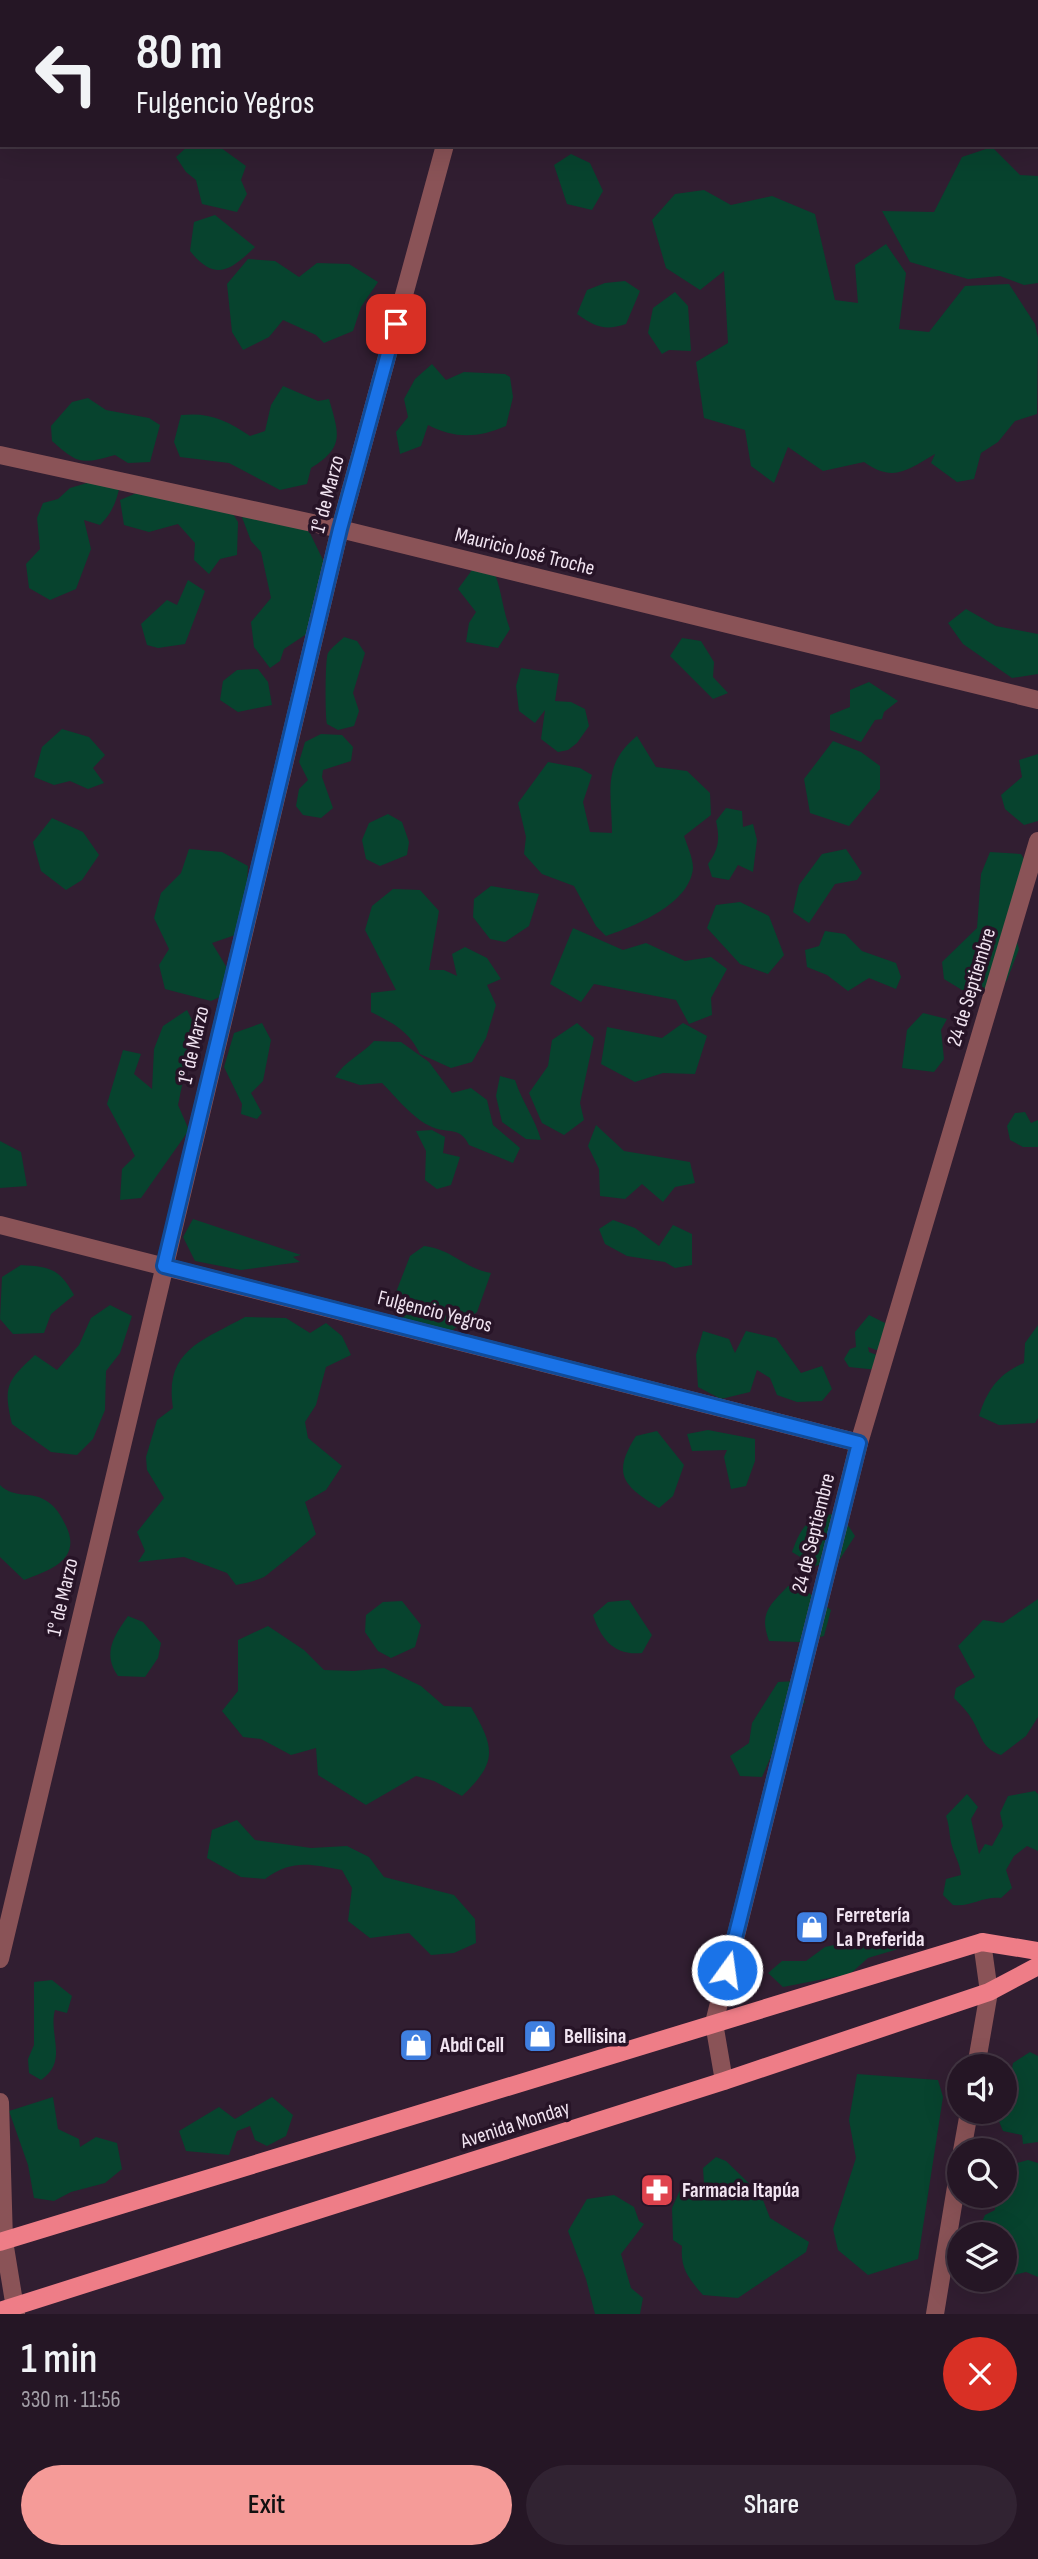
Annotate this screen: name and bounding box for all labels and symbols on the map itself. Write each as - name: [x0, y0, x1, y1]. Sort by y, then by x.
- pin: [366, 294, 426, 354]
- street label: 1° de Marzo: [305, 453, 350, 536]
- street label: Mauricio José Troche: [452, 522, 597, 581]
- street label: 24 de Septiembre: [942, 925, 1001, 1049]
- street label: 1° de Marzo: [172, 1004, 215, 1086]
- street label: Fulgencio Yegros: [375, 1285, 495, 1338]
- street label: 24 de Septiembre: [787, 1471, 840, 1596]
- street label: 1° de Marzo: [41, 1556, 84, 1638]
- place label: Ferretería La Preferida: [836, 1903, 925, 1952]
- shop icon: Ferretería La Preferida: [793, 1908, 831, 1946]
- position arrow: [690, 1933, 764, 2007]
- shop icon: Bellisina: [521, 2017, 559, 2055]
- place label: Bellisina: [564, 2024, 626, 2049]
- shop icon: Abdi Cell: [397, 2026, 435, 2064]
- place label: Abdi Cell: [439, 2033, 504, 2058]
- street label: Avenida Monday: [457, 2095, 573, 2154]
- pharmacy icon: Farmacia Itapúa: [638, 2171, 676, 2209]
- place label: Farmacia Itapúa: [682, 2178, 800, 2203]

